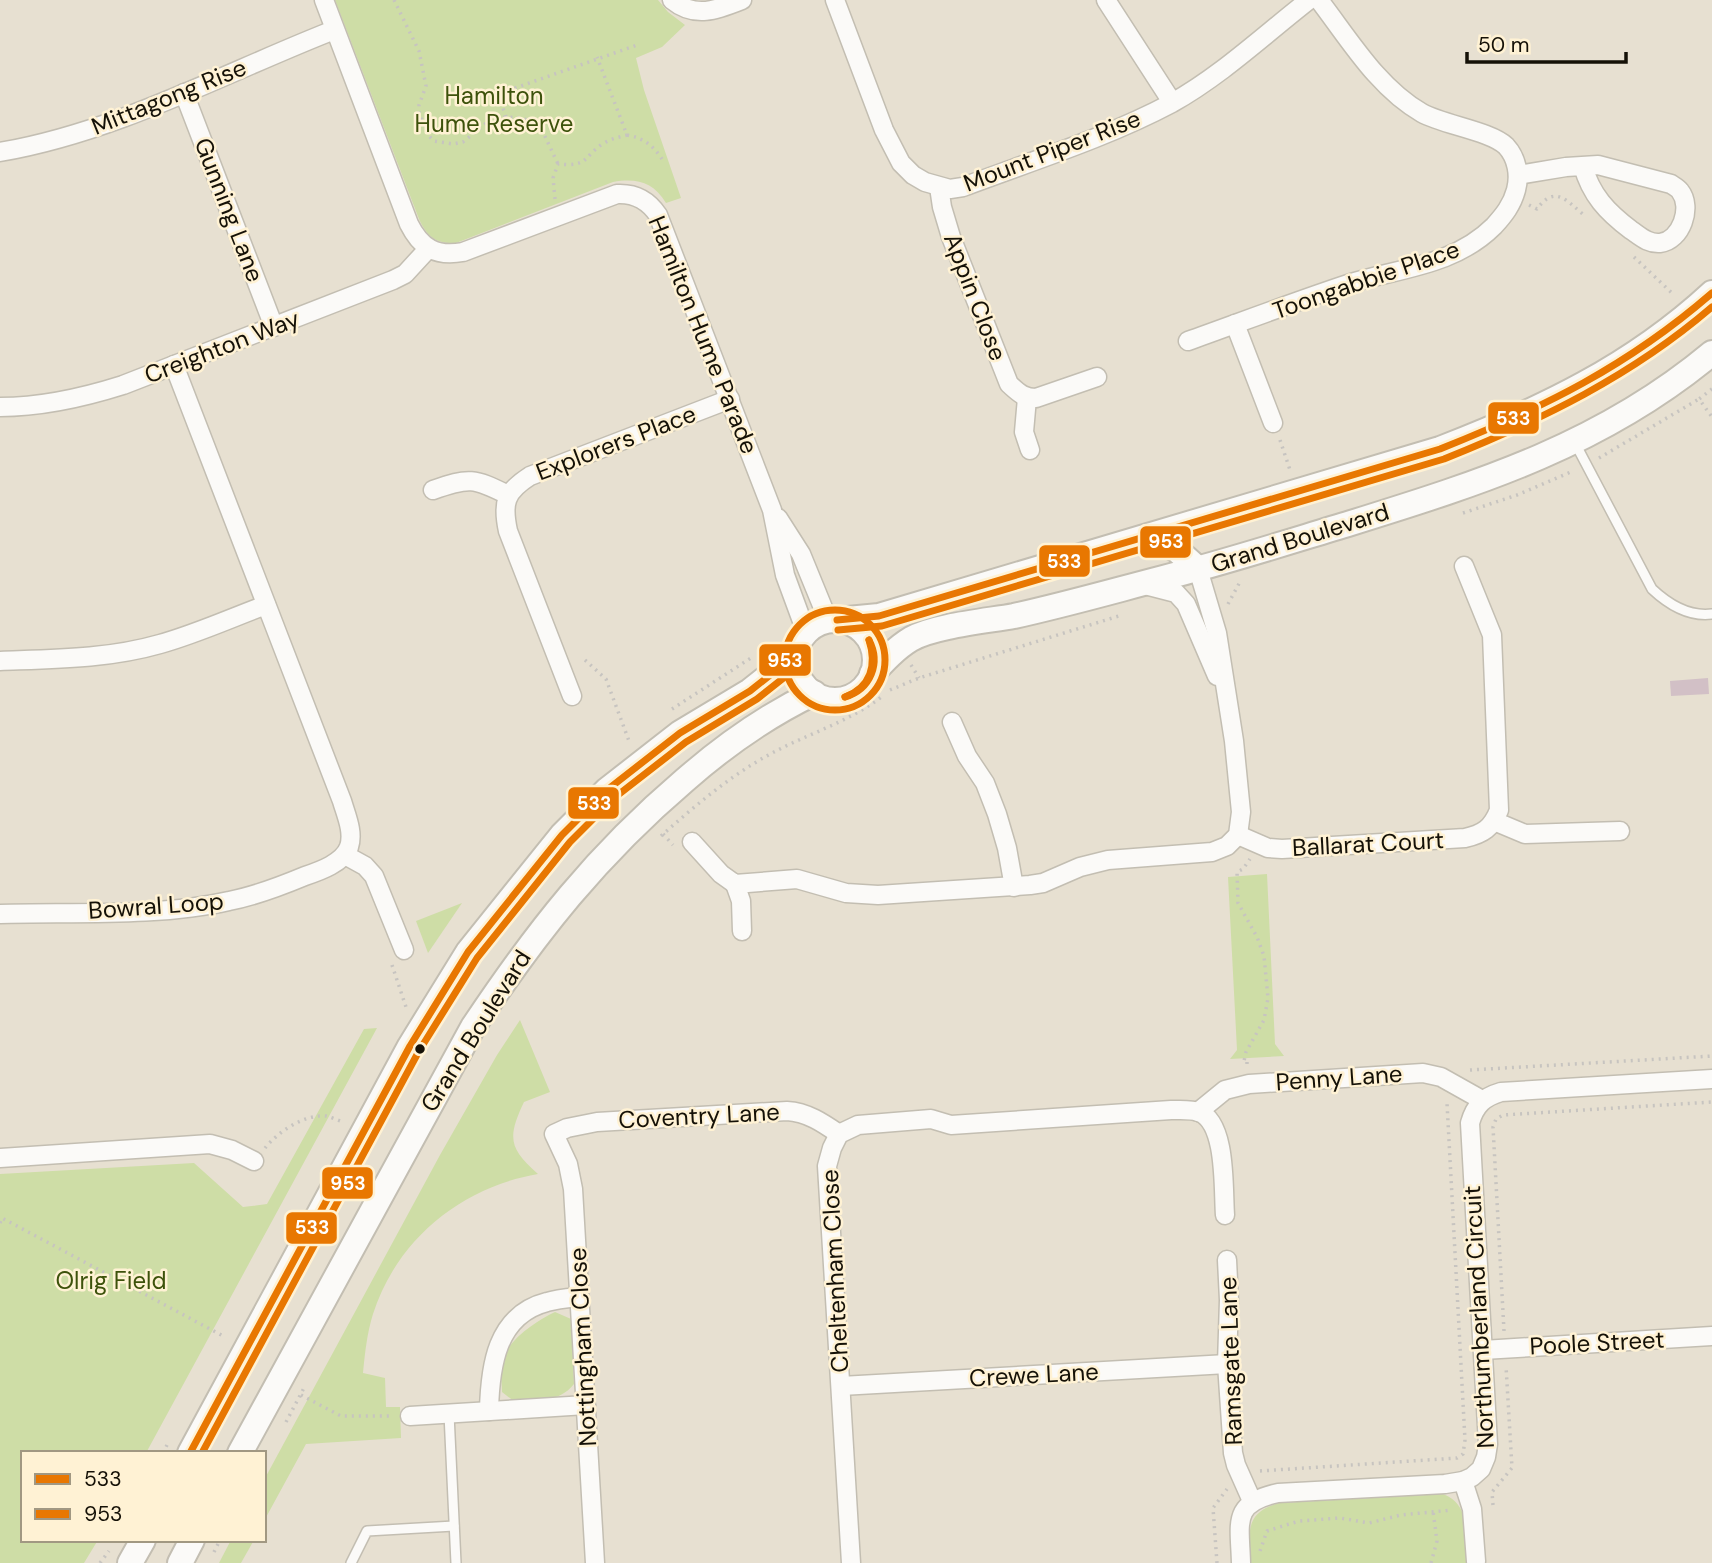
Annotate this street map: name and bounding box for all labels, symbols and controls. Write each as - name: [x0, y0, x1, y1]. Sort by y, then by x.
- scale bar: [1467, 21, 1626, 65]
- text: 50 m: [1478, 31, 1529, 59]
- street label: Mittagong Rise: [87, 51, 251, 142]
- park label: Hamilton Hume Reserve: [415, 80, 573, 139]
- street label: Mount Piper Rise: [959, 103, 1145, 199]
- street label: Gunning Lane: [188, 133, 271, 286]
- street label: Hamilton Hume Parade: [642, 211, 765, 458]
- street label: Appin Close: [937, 229, 1014, 365]
- street label: Toongabbie Place: [1268, 233, 1463, 326]
- street label: Creighton Way: [140, 303, 304, 390]
- street label: Explorers Place: [531, 398, 700, 487]
- line badge: 533: [1487, 401, 1540, 435]
- text: 533: [1496, 406, 1530, 431]
- street label: Grand Boulevard: [1207, 496, 1393, 579]
- line badge: 953: [1139, 525, 1192, 559]
- text: 953: [1148, 529, 1184, 554]
- line badge: 533: [1038, 544, 1091, 578]
- text: 533: [1047, 549, 1081, 574]
- line badge: 953: [758, 643, 812, 677]
- text: 953: [767, 648, 803, 673]
- line badge: 533: [567, 786, 620, 820]
- text: 533: [577, 791, 611, 816]
- street label: Ballarat Court: [1291, 824, 1445, 863]
- street label: Bowral Loop: [87, 885, 225, 926]
- street label: Grand Boulevard: [413, 944, 538, 1117]
- unlabelled marker: [413, 1042, 427, 1056]
- street label: Penny Lane: [1275, 1058, 1403, 1097]
- street label: Coventry Lane: [618, 1096, 780, 1135]
- line badge: 953: [321, 1166, 374, 1200]
- street label: Cheltenham Close: [814, 1169, 855, 1373]
- text: 953: [330, 1171, 366, 1196]
- street label: Northumberland Circuit: [1456, 1185, 1501, 1449]
- line badge: 533: [285, 1211, 338, 1245]
- text: 533: [295, 1215, 329, 1240]
- street label: Nottingham Close: [562, 1247, 603, 1447]
- park label: Olrig Field: [56, 1265, 166, 1296]
- street label: Ramsgate Lane: [1212, 1276, 1249, 1446]
- street label: Poole Street: [1529, 1323, 1665, 1362]
- street label: Crewe Lane: [968, 1356, 1100, 1393]
- legend: [21, 1451, 266, 1542]
- text: 533: [84, 1465, 122, 1493]
- text: 953: [84, 1500, 122, 1528]

